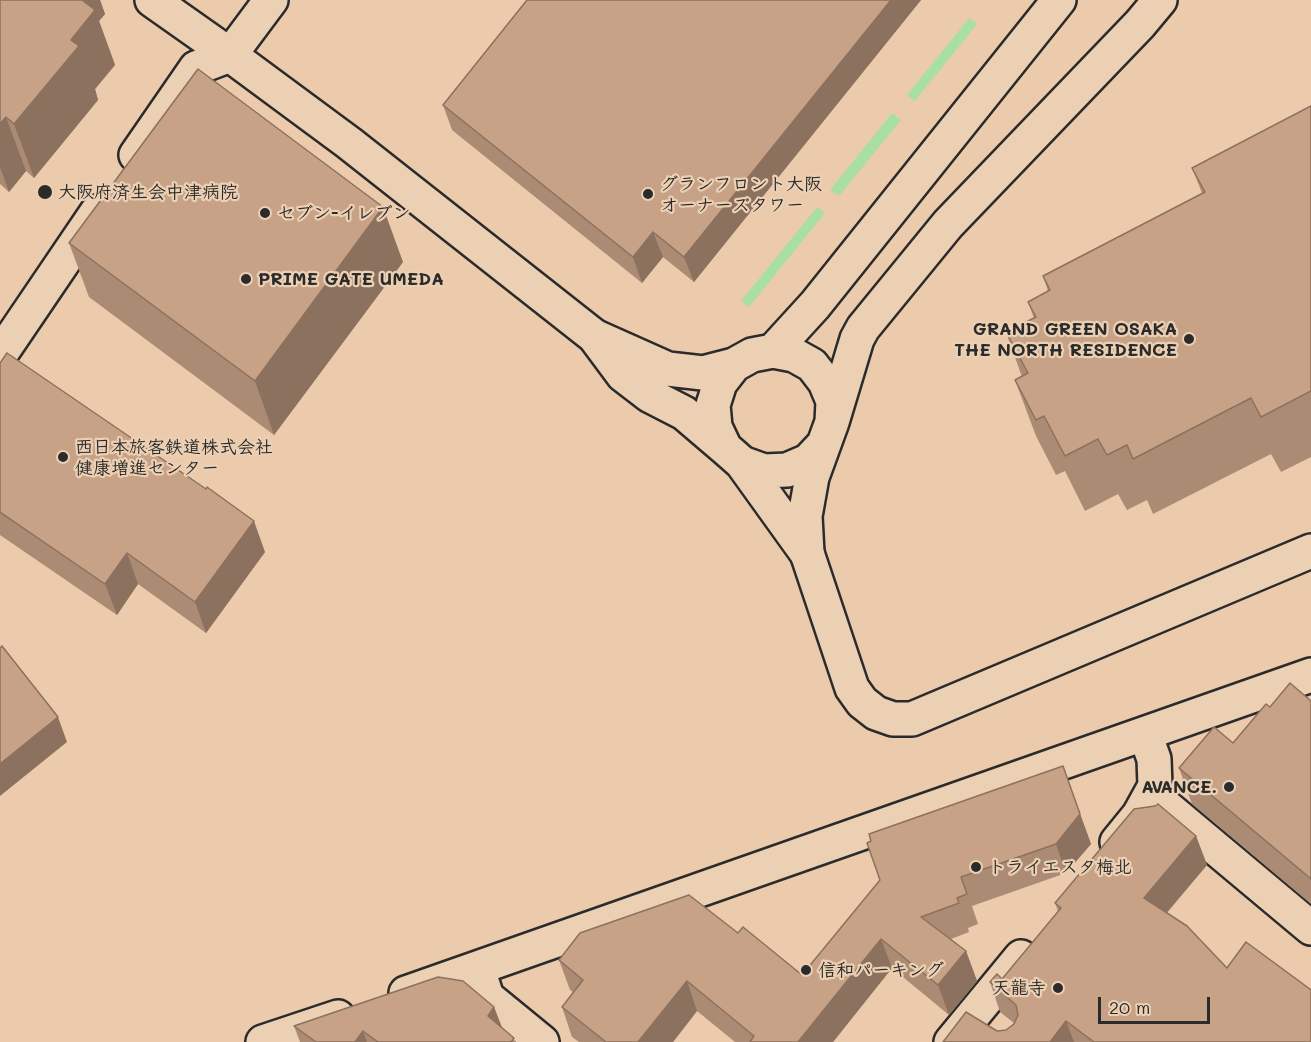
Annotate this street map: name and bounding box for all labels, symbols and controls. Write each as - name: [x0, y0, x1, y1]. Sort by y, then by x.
- place label: グランフロント大阪 オーナーズタワー: [660, 173, 822, 216]
- place label: 大阪府済生会中津病院: [58, 181, 238, 203]
- marker: 大阪府済生会中津病院: [36, 183, 54, 201]
- marker: グランフロント大阪 オーナーズタワー: [641, 187, 655, 201]
- place label: セブン-イレブン: [277, 202, 411, 224]
- marker: セブン-イレブン: [258, 206, 272, 220]
- place label: PRIME GATE UMEDA: [258, 268, 444, 290]
- marker: PRIME GATE UMEDA: [239, 272, 253, 286]
- place label: GRAND GREEN OSAKA THE NORTH RESIDENCE: [954, 318, 1177, 360]
- marker: GRAND GREEN OSAKA THE NORTH RESIDENCE: [1182, 332, 1196, 346]
- place label: 西日本旅客鉄道株式会社 健康増進センター: [75, 436, 273, 478]
- marker: 西日本旅客鉄道株式会社 健康増進センター: [56, 450, 70, 464]
- place label: AVANCE.: [1141, 776, 1217, 798]
- marker: AVANCE.: [1222, 780, 1236, 794]
- place label: トライエスタ梅北: [988, 856, 1132, 878]
- marker: トライエスタ梅北: [969, 860, 983, 874]
- place label: 信和パーキング: [818, 959, 944, 981]
- marker: 信和パーキング: [799, 963, 813, 977]
- place label: 天龍寺: [992, 977, 1046, 999]
- marker: 天龍寺: [1051, 981, 1065, 995]
- scale bar: [1101, 985, 1214, 1023]
- text: 20 m: [1109, 995, 1150, 1019]

